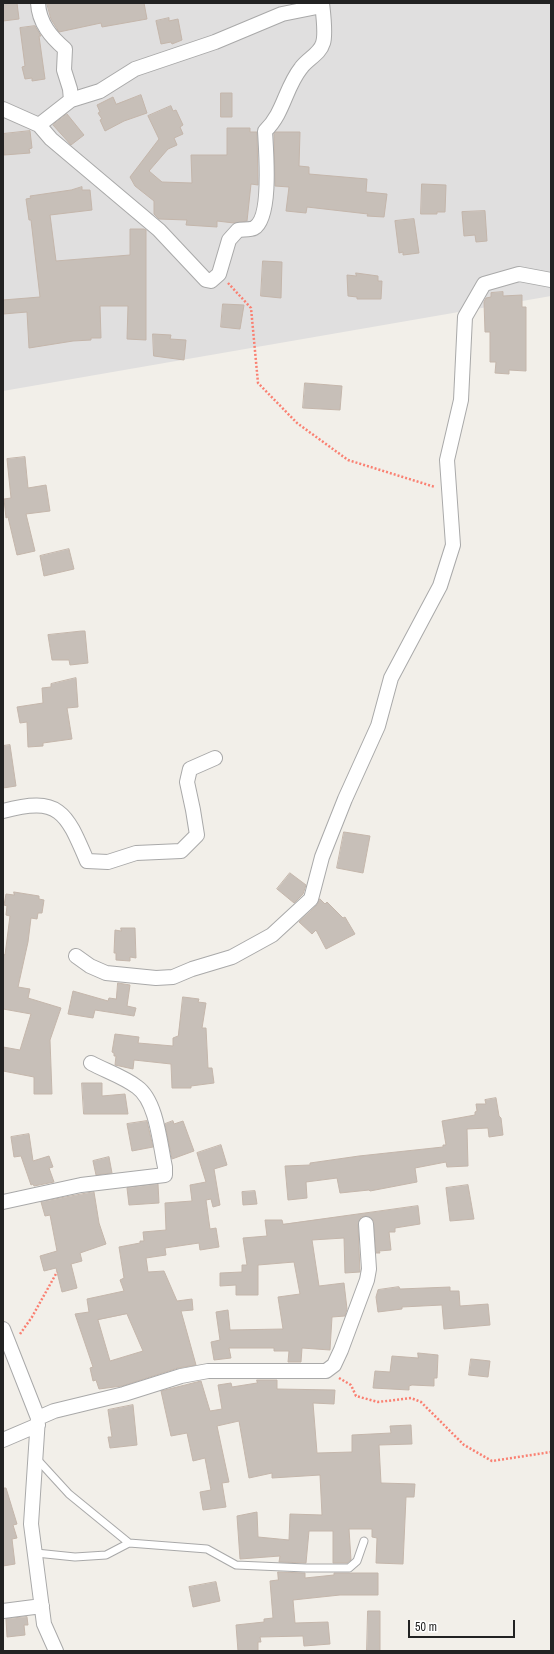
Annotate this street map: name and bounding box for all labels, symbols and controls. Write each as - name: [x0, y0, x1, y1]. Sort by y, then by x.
- scale bar: [410, 1612, 517, 1638]
- text: 50 m: [415, 1619, 437, 1635]

